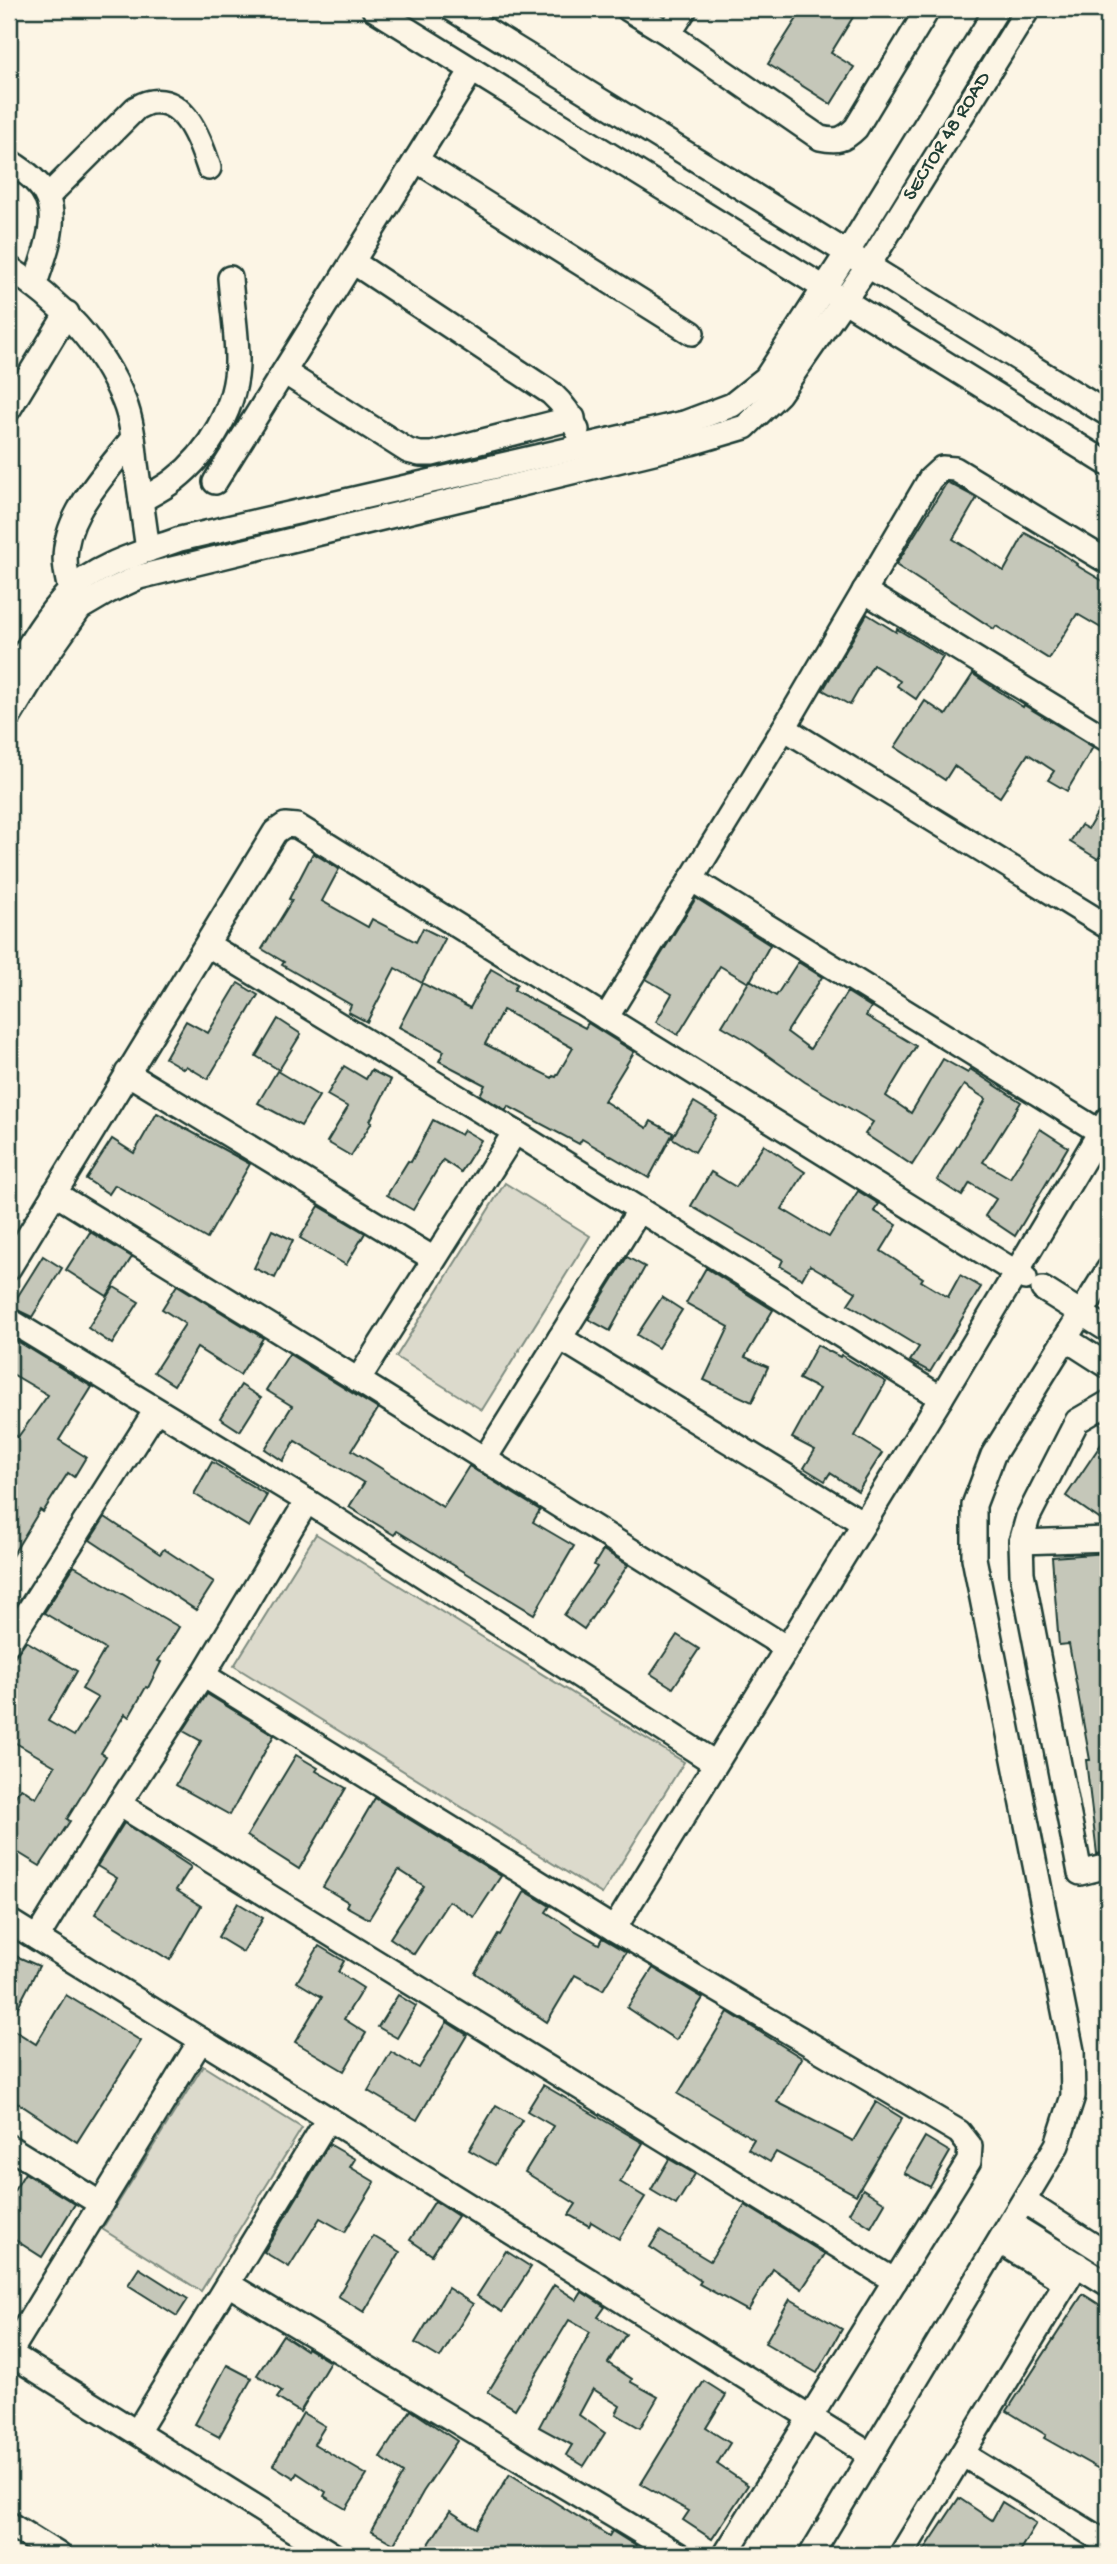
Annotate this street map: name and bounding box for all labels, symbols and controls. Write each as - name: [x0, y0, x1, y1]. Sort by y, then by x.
- street label: SECTOR 48 ROAD: [898, 68, 998, 206]

